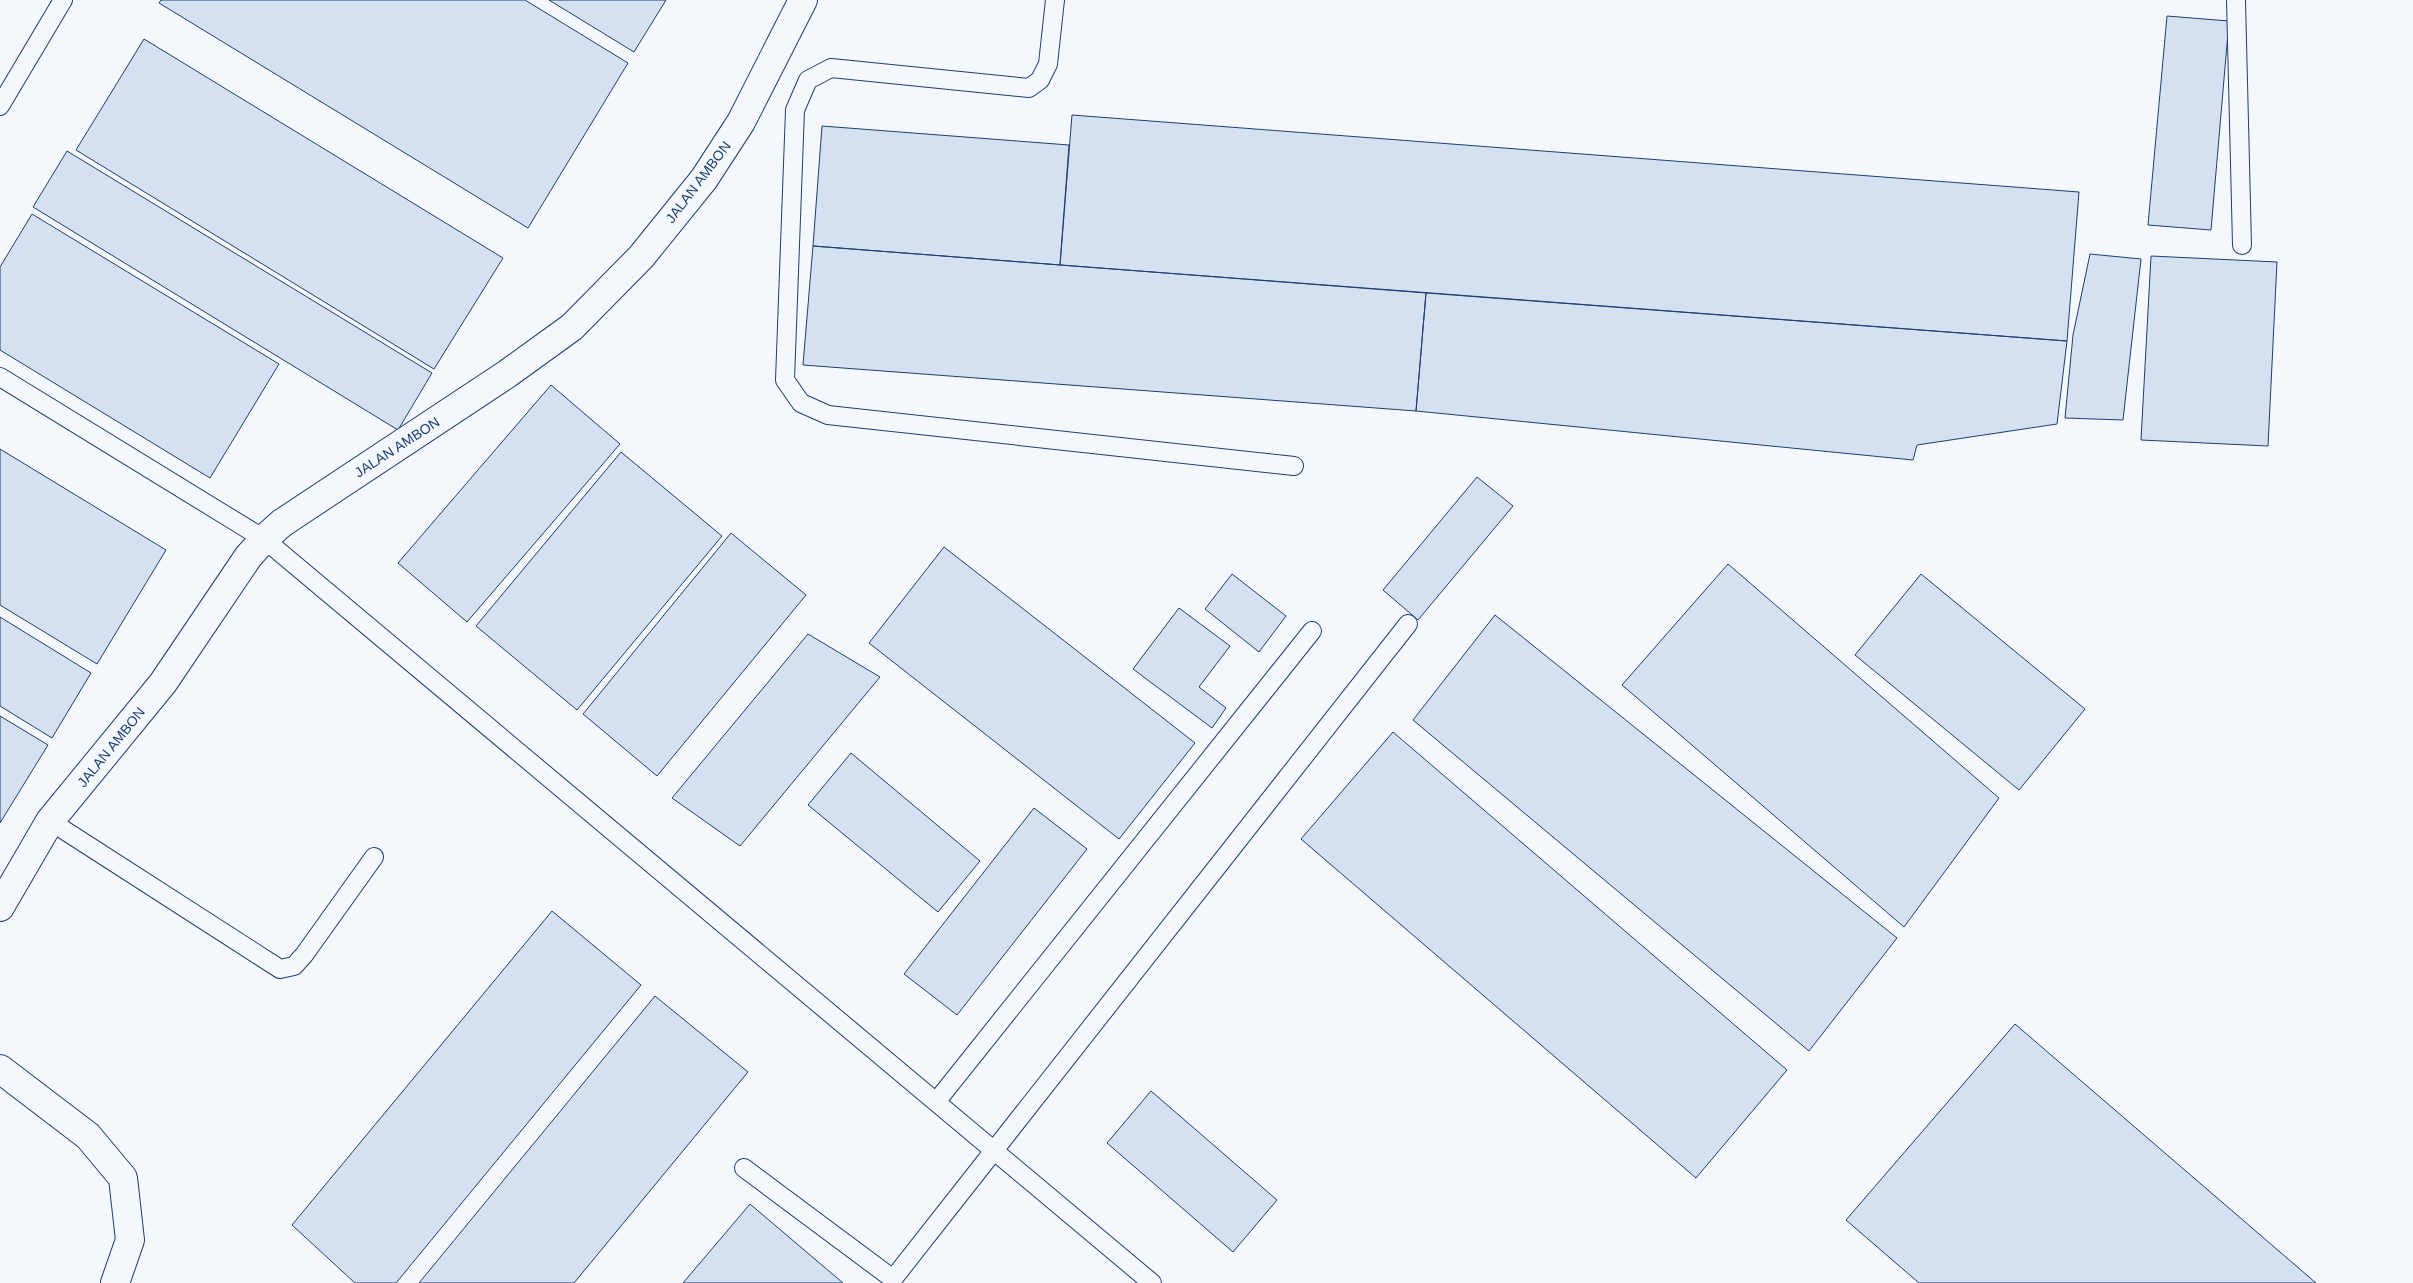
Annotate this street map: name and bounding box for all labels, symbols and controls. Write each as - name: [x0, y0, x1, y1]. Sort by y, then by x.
- street label: JALAN AMBON: [662, 138, 734, 226]
- street label: JALAN AMBON: [352, 414, 442, 480]
- street label: JALAN AMBON: [74, 704, 148, 790]

